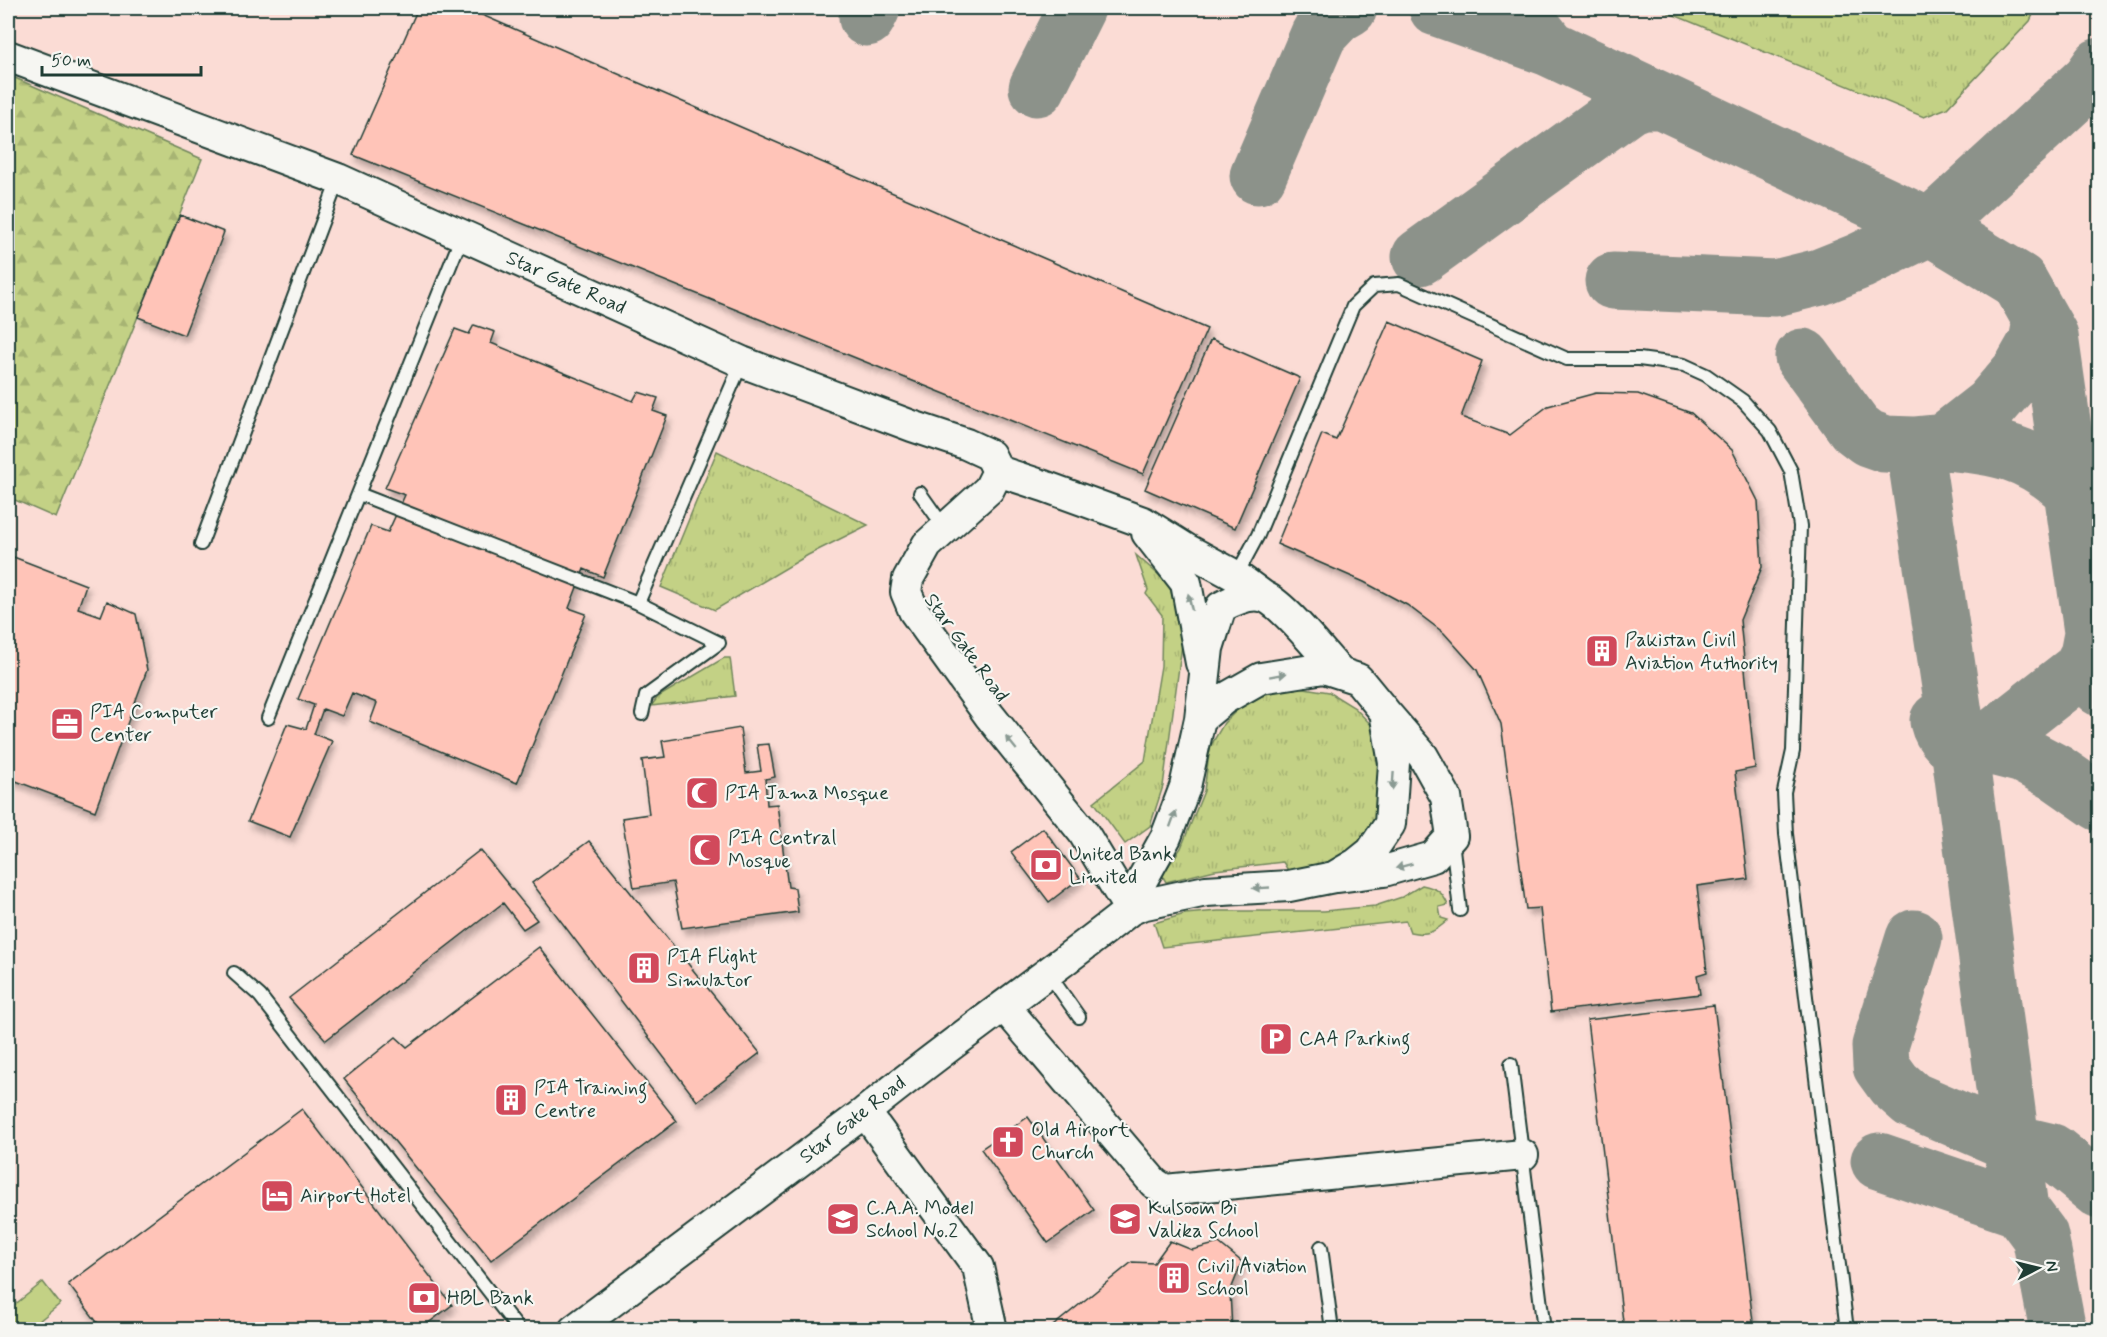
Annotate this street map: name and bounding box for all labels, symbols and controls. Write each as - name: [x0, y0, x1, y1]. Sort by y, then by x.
- scale bar: [42, 39, 201, 77]
- text: 50 m: [51, 49, 91, 73]
- street label: Star Gate Road: [502, 245, 630, 321]
- street label: Star Gate Road: [917, 588, 1015, 708]
- one-way arrow: [1185, 593, 1194, 612]
- place label: Pakistan Civil Aviation Authority: [1625, 627, 1778, 677]
- building icon: Pakistan Civil Aviation Authority: [1584, 633, 1620, 669]
- one-way arrow: [1269, 671, 1288, 680]
- place label: PIA Computer Center: [90, 699, 218, 749]
- office icon: PIA Computer Center: [49, 706, 85, 742]
- one-way arrow: [1005, 735, 1018, 751]
- one-way arrow: [1388, 772, 1398, 791]
- mosque icon: PIA Jama Mosque: [684, 775, 720, 811]
- place label: PIA Jama Mosque: [725, 780, 889, 807]
- one-way arrow: [1169, 810, 1178, 828]
- place label: PIA Central Mosque: [728, 825, 836, 875]
- mosque icon: PIA Central Mosque: [687, 832, 723, 868]
- place label: United Bank Limited: [1069, 841, 1173, 891]
- bank icon: United Bank Limited: [1028, 847, 1064, 883]
- one-way arrow: [1395, 862, 1413, 871]
- one-way arrow: [1252, 883, 1271, 893]
- place label: PIA Flight Simulator: [667, 944, 758, 994]
- building icon: PIA Flight Simulator: [626, 950, 662, 986]
- parking icon: CAA Parking: [1258, 1021, 1294, 1057]
- place label: CAA Parking: [1299, 1026, 1410, 1055]
- street label: Star Gate Road: [794, 1070, 912, 1170]
- place label: PIA Training Centre: [534, 1075, 647, 1125]
- building icon: PIA Training Centre: [493, 1082, 529, 1118]
- place label: Old Airport Church: [1031, 1117, 1130, 1167]
- church icon: Old Airport Church: [990, 1124, 1026, 1160]
- hotel icon: Airport Hotel: [259, 1178, 295, 1214]
- place label: Airport Hotel: [300, 1183, 411, 1210]
- place label: C.A.A. Model School No.2: [866, 1195, 973, 1245]
- place label: Kulsoom Bi Valika School: [1148, 1195, 1259, 1245]
- school or university icon: C.A.A. Model School No.2: [825, 1201, 861, 1237]
- school or university icon: Kulsoom Bi Valika School: [1107, 1201, 1143, 1237]
- north arrow: [2008, 1238, 2068, 1298]
- place label: Civil Aviation School: [1197, 1253, 1307, 1303]
- building icon: Civil Aviation School: [1156, 1260, 1192, 1296]
- text: N: [2040, 1260, 2062, 1273]
- bank icon: HBL Bank: [406, 1280, 442, 1316]
- place label: HBL Bank: [447, 1285, 534, 1312]

